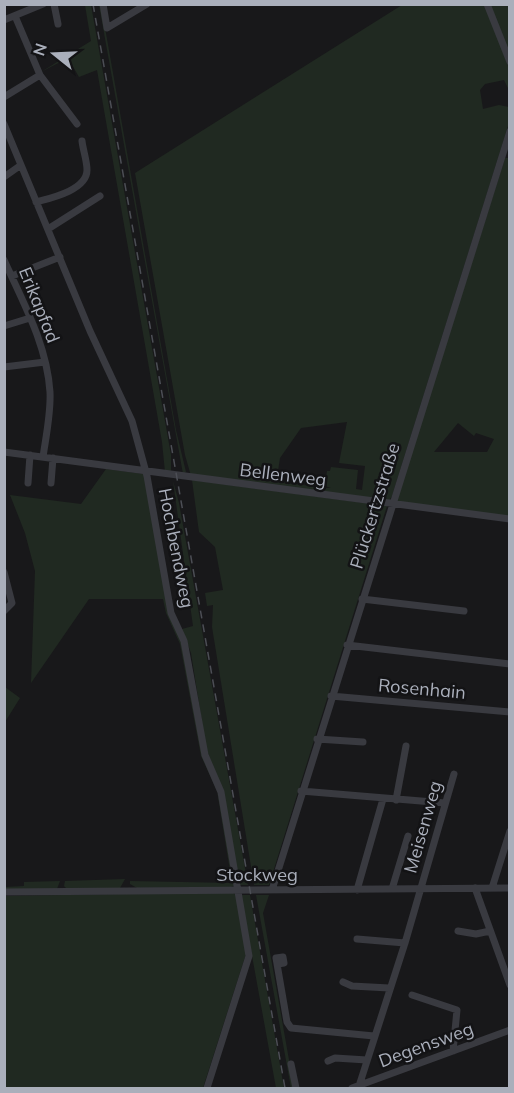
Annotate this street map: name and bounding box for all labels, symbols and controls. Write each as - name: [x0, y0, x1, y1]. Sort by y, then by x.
- north arrow: [24, 24, 84, 84]
- text: N: [28, 41, 51, 58]
- street label: Erikapfad: [14, 264, 65, 346]
- street label: Plückertzstraße: [344, 440, 405, 572]
- street label: Bellenweg: [238, 458, 328, 491]
- street label: Hochbendweg: [154, 486, 199, 610]
- street label: Rosenhain: [377, 673, 467, 704]
- street label: Meisenweg: [398, 778, 447, 876]
- street label: Stockweg: [216, 863, 298, 886]
- street label: Degensweg: [375, 1017, 476, 1072]

